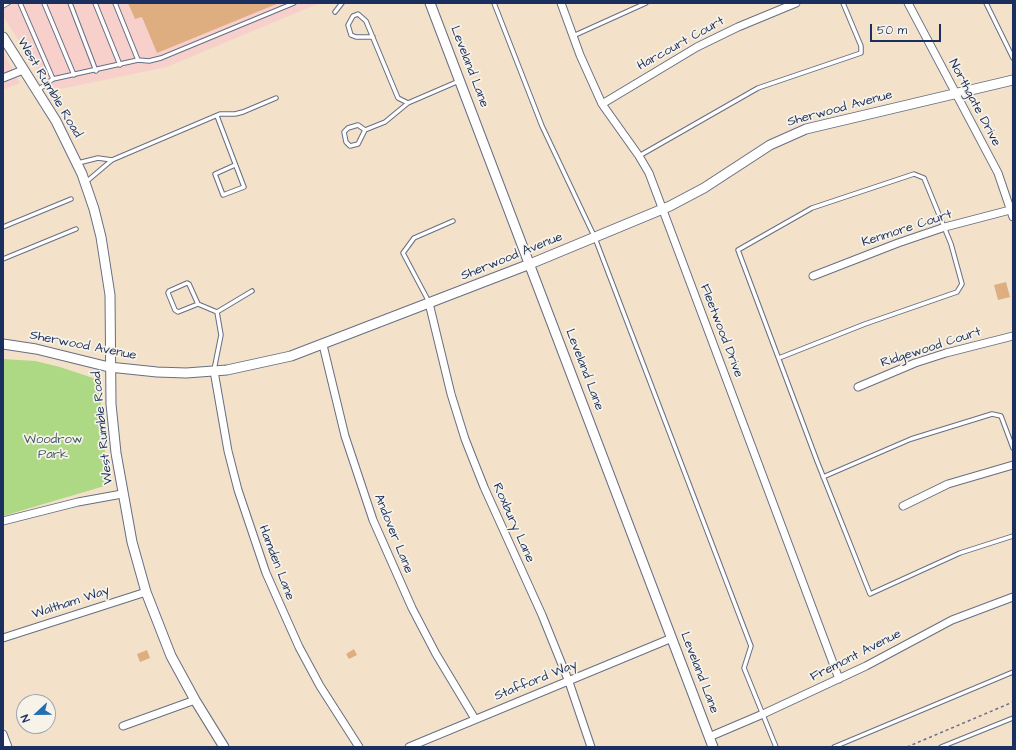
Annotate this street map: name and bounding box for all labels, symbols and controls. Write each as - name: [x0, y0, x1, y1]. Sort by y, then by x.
- street label: Harcourt Court: [635, 14, 727, 74]
- scale bar: [872, 16, 943, 42]
- text: 50 m: [877, 22, 907, 39]
- street label: Leveland Lane: [446, 24, 492, 110]
- street label: West Rumble Road: [13, 35, 85, 141]
- street label: Northgate Drive: [944, 57, 1004, 149]
- street label: Sherwood Avenue: [786, 87, 894, 131]
- street label: Kenmore Court: [860, 207, 954, 251]
- street label: Sherwood Avenue: [459, 229, 565, 285]
- street label: Fleetwood Drive: [696, 282, 746, 380]
- street label: Ridgewood Court: [879, 324, 983, 372]
- street label: Leveland Lane: [561, 327, 607, 413]
- street label: Sherwood Avenue: [28, 328, 138, 364]
- street label: West Rumble Road: [89, 371, 117, 485]
- park label: Woodrow Park: [24, 432, 82, 463]
- street label: Roxbury Lane: [489, 481, 537, 565]
- street label: Andover Lane: [370, 492, 416, 576]
- street label: Hamden Lane: [255, 523, 297, 603]
- street label: Waltham Way: [30, 583, 112, 623]
- street label: Fremont Avenue: [808, 626, 904, 686]
- street label: Leveland Lane: [676, 630, 722, 716]
- street label: Stafford Way: [492, 657, 580, 705]
- north arrow: [16, 694, 56, 734]
- text: N: [17, 712, 34, 724]

